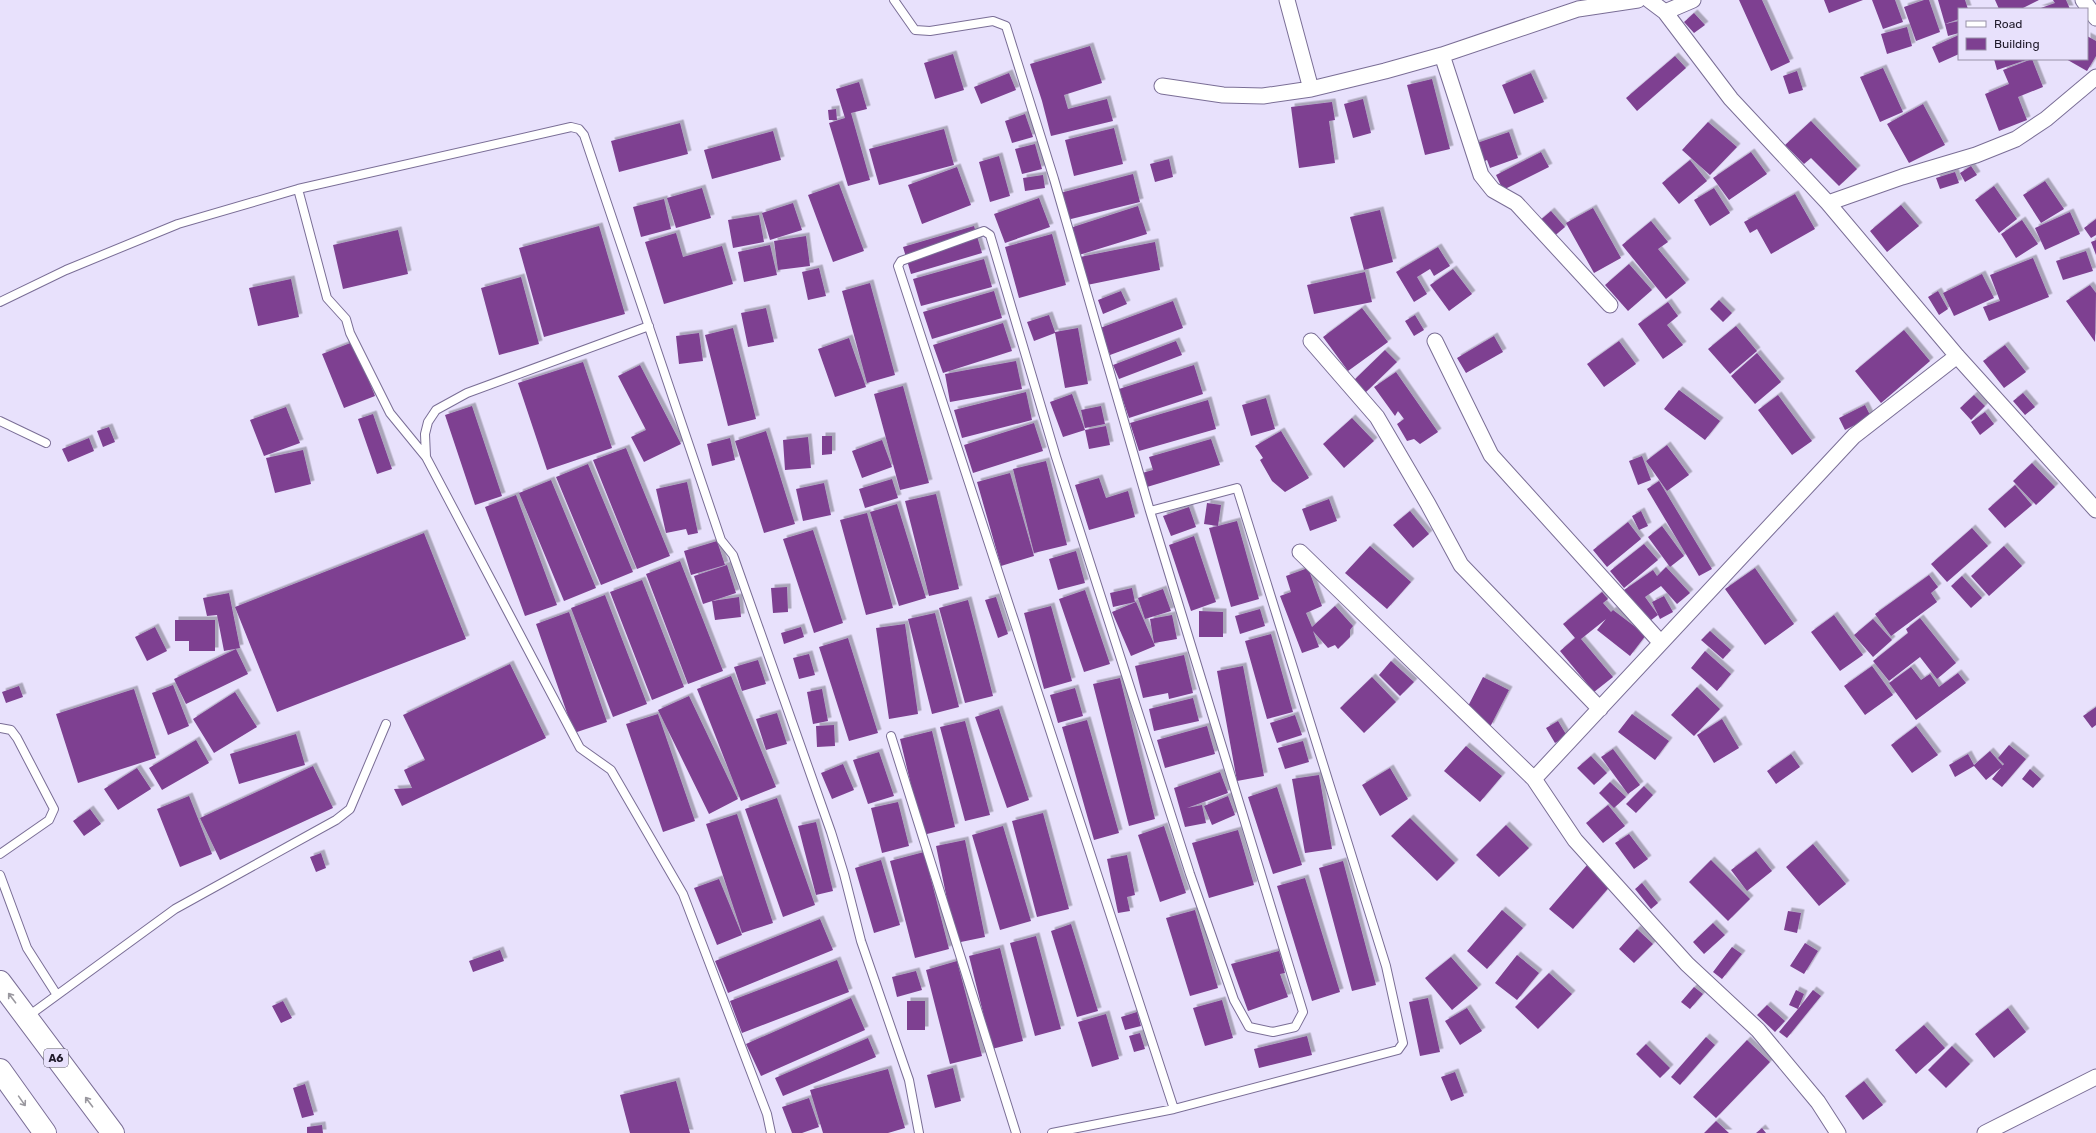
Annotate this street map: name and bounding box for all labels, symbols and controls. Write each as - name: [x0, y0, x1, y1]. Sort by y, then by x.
- legend: [1958, 8, 2088, 60]
- text: Road: [1994, 17, 2022, 31]
- text: Building: [1994, 37, 2040, 51]
- one-way arrow: [7, 992, 16, 1003]
- road number: A6: [44, 1049, 68, 1067]
- one-way arrow: [18, 1096, 26, 1107]
- one-way arrow: [85, 1096, 94, 1107]

